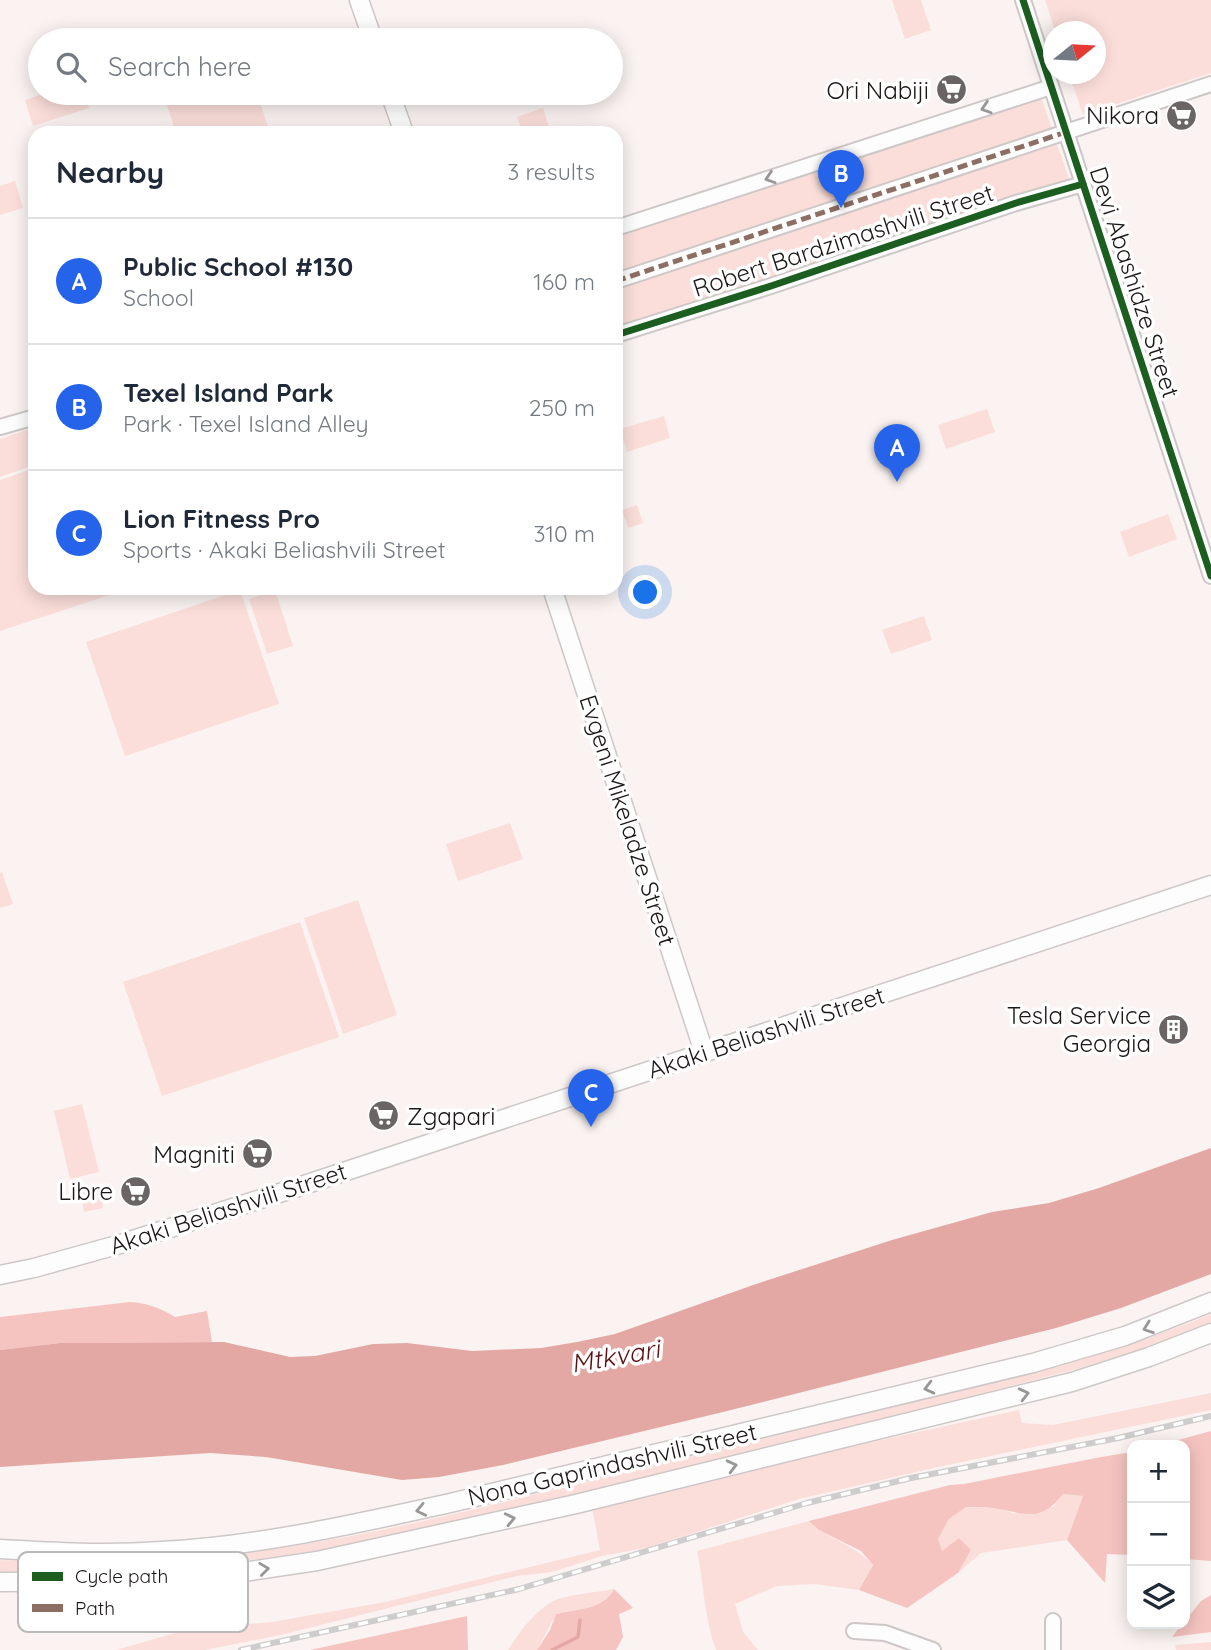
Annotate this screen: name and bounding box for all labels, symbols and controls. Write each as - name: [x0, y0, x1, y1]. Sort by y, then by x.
- north arrow: [1043, 21, 1106, 84]
- search box: [28, 28, 623, 105]
- icon: search: [52, 48, 90, 86]
- text: Search here: [108, 50, 252, 83]
- supermarket icon: Ori Nabiji: [935, 73, 969, 107]
- place label: Ori Nabiji: [826, 75, 929, 105]
- supermarket icon: Nikora: [1165, 98, 1199, 132]
- one-way arrow: [980, 100, 993, 114]
- place label: Nikora: [1086, 100, 1159, 130]
- pin: B: [818, 150, 864, 208]
- text: Nearby: [56, 153, 164, 191]
- text: 3 results: [507, 157, 595, 186]
- street label: Devi Abashidze Street: [1083, 163, 1187, 401]
- one-way arrow: [764, 170, 776, 184]
- street label: Robert Bardzimashvili Street: [689, 177, 997, 303]
- text: Public School #130: [123, 250, 353, 283]
- text: A: [72, 267, 86, 296]
- text: 160 m: [533, 267, 595, 296]
- text: School: [123, 283, 194, 312]
- text: Texel Island Park: [123, 376, 334, 409]
- text: B: [71, 393, 87, 422]
- text: 250 m: [529, 393, 595, 422]
- text: Park · Texel Island Alley: [123, 409, 369, 438]
- pin: A: [874, 424, 920, 482]
- text: Lion Fitness Pro: [123, 502, 320, 535]
- text: C: [72, 519, 86, 548]
- text: 310 m: [533, 519, 595, 548]
- text: Sports · Akaki Beliashvili Street: [123, 535, 446, 564]
- your location: [628, 575, 662, 609]
- street label: Evgeni Mikeladze Street: [573, 691, 683, 949]
- street label: Akaki Beliashvili Street: [644, 980, 888, 1084]
- place label: Tesla Service Georgia: [1007, 1000, 1151, 1058]
- building icon: Tesla Service Georgia: [1157, 1012, 1191, 1046]
- pin: C: [568, 1069, 614, 1127]
- supermarket icon: Zgapari: [367, 1099, 401, 1133]
- place label: Zgapari: [407, 1101, 495, 1131]
- supermarket icon: Magniti: [241, 1137, 275, 1171]
- place label: Magniti: [153, 1139, 235, 1169]
- street label: Akaki Beliashvili Street: [106, 1156, 350, 1260]
- supermarket icon: Libre: [119, 1174, 153, 1208]
- place label: Libre: [58, 1176, 113, 1206]
- one-way arrow: [1142, 1320, 1154, 1334]
- water label: Mtkvari: [568, 1331, 665, 1380]
- one-way arrow: [923, 1380, 935, 1394]
- one-way arrow: [1018, 1388, 1030, 1402]
- street label: Nona Gaprindashvili Street: [465, 1416, 759, 1512]
- map controls: [1127, 1440, 1190, 1629]
- button: +: [1127, 1440, 1190, 1503]
- one-way arrow: [726, 1460, 738, 1474]
- one-way arrow: [415, 1501, 427, 1516]
- button: −: [1127, 1503, 1190, 1566]
- one-way arrow: [504, 1513, 516, 1527]
- legend: [18, 1552, 248, 1632]
- one-way arrow: [258, 1562, 269, 1577]
- text: Cycle path: [75, 1564, 168, 1588]
- button: layers: [1127, 1566, 1190, 1629]
- text: Path: [75, 1596, 115, 1620]

